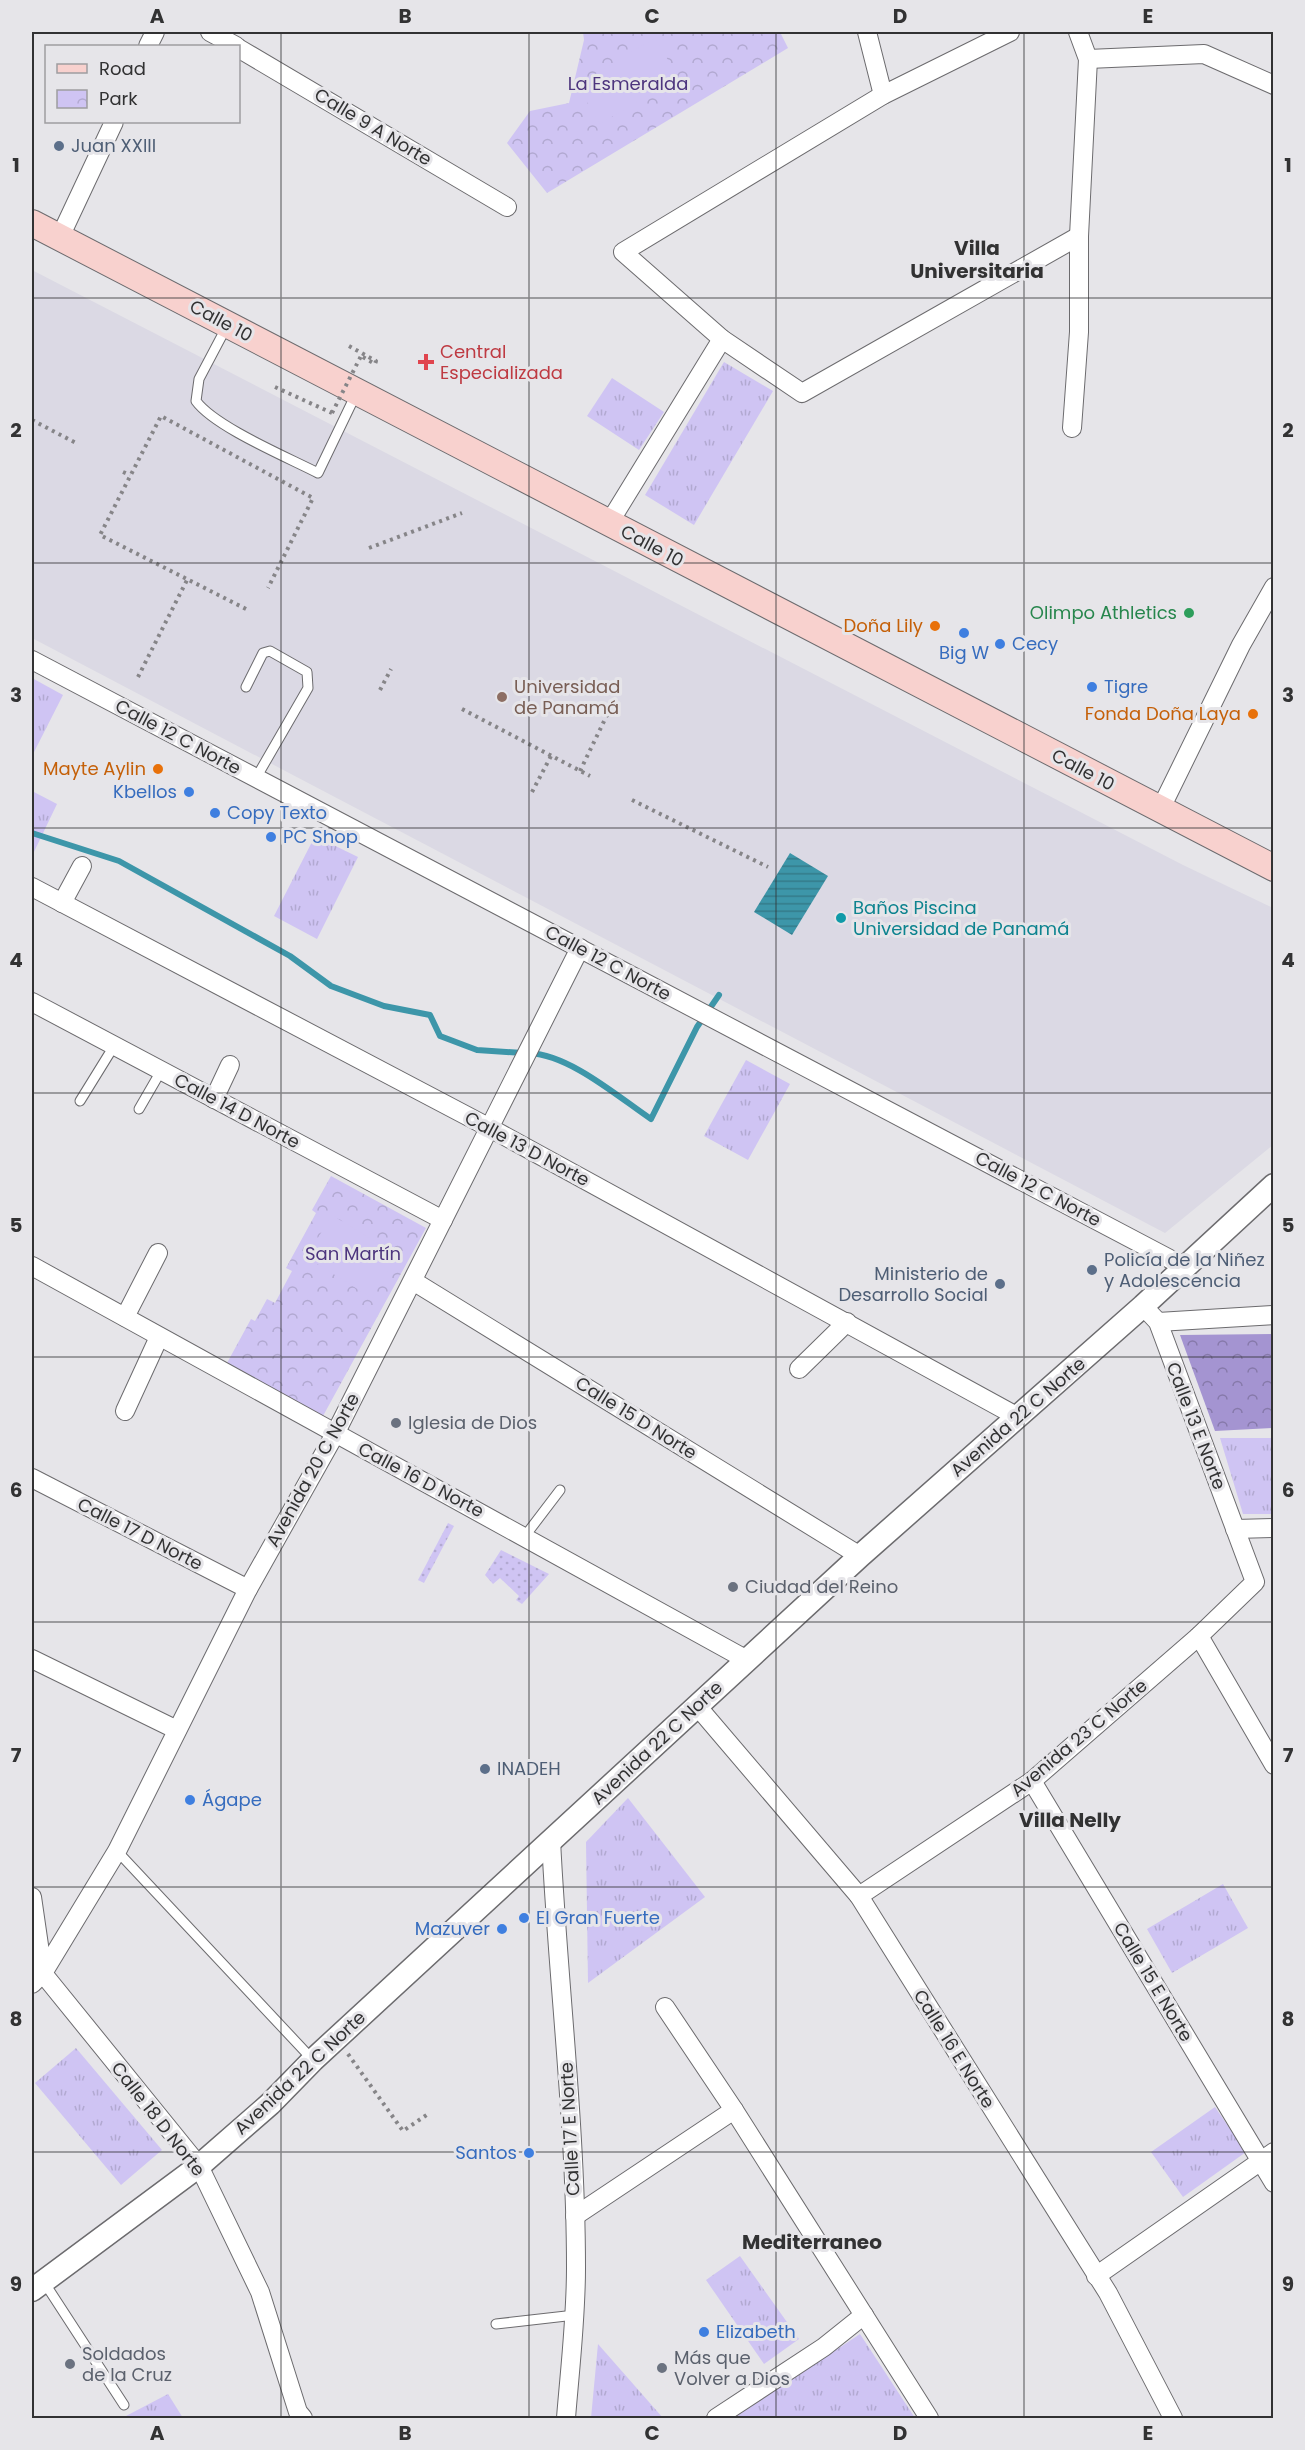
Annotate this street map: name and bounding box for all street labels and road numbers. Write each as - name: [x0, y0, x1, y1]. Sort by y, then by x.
- street label: Calle 9 A Norte: [310, 82, 437, 171]
- street label: Calle 10: [185, 294, 257, 348]
- street label: Calle 10: [616, 519, 688, 573]
- street label: Calle 12 C Norte: [111, 693, 246, 780]
- street label: Calle 10: [1047, 743, 1119, 797]
- street label: Calle 12 C Norte: [541, 919, 676, 1006]
- street label: Calle 14 D Norte: [170, 1067, 304, 1154]
- street label: Calle 13 D Norte: [460, 1105, 594, 1192]
- street label: Calle 12 C Norte: [971, 1145, 1106, 1232]
- street label: Avenida 22 C Norte: [945, 1351, 1091, 1482]
- street label: Calle 13 E Norte: [1161, 1358, 1232, 1493]
- street label: Calle 15 D Norte: [571, 1370, 702, 1465]
- street label: Avenida 20 C Norte: [260, 1388, 365, 1551]
- street label: Calle 16 D Norte: [354, 1436, 488, 1523]
- street label: Calle 17 D Norte: [73, 1491, 207, 1576]
- street label: Avenida 23 C Norte: [1005, 1673, 1152, 1802]
- street label: Avenida 22 C Norte: [585, 1675, 728, 1810]
- street label: Calle 15 E Norte: [1108, 1917, 1199, 2046]
- street label: Calle 16 E Norte: [908, 1985, 1001, 2113]
- street label: Avenida 22 C Norte: [228, 2005, 371, 2140]
- street label: Calle 18 D Norte: [106, 2056, 211, 2181]
- street label: Calle 17 E Norte: [554, 2062, 585, 2197]

